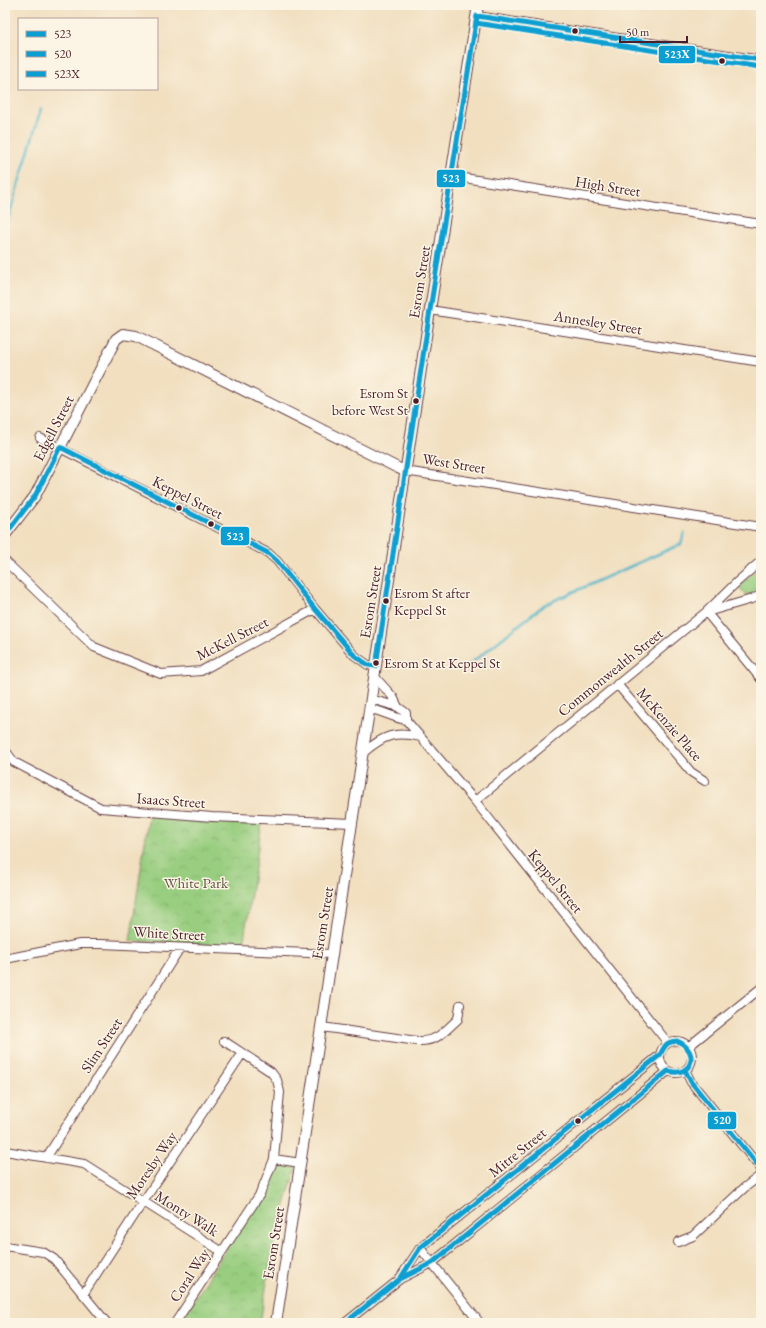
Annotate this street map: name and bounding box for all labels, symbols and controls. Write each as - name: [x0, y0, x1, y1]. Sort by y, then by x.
- legend: [18, 18, 158, 90]
- scale bar: [620, 18, 687, 44]
- text: 50 m: [626, 24, 650, 40]
- text: 523: [54, 26, 72, 42]
- unlabelled marker: [570, 26, 580, 36]
- line badge: 523X: [658, 45, 696, 64]
- text: 520: [54, 46, 72, 62]
- text: 523X: [664, 47, 691, 61]
- unlabelled marker: [717, 56, 727, 66]
- text: 523X: [54, 66, 80, 82]
- line badge: 523: [436, 169, 466, 188]
- text: 523: [442, 171, 460, 185]
- street label: High Street: [574, 171, 642, 201]
- street label: Esrom Street: [404, 244, 434, 320]
- street label: Annesley Street: [552, 306, 644, 338]
- place label: Esrom St before West St: [332, 384, 409, 419]
- street label: Edgell Street: [28, 392, 78, 464]
- marker: Esrom St before West St: [411, 396, 421, 406]
- street label: West Street: [421, 449, 487, 477]
- street label: Keppel Street: [149, 471, 227, 523]
- unlabelled marker: [174, 503, 184, 513]
- unlabelled marker: [206, 519, 216, 529]
- line badge: 523: [220, 526, 250, 546]
- text: 523: [226, 529, 244, 543]
- street label: Esrom Street: [355, 564, 385, 640]
- place label: Esrom St after Keppel St: [394, 584, 470, 619]
- marker: Esrom St after Keppel St: [381, 596, 391, 606]
- street label: McKell Street: [193, 612, 272, 664]
- street label: Commonwealth Street: [553, 623, 667, 720]
- place label: Esrom St at Keppel St: [384, 654, 501, 672]
- marker: Esrom St at Keppel St: [371, 658, 381, 668]
- street label: McKenzie Place: [633, 683, 707, 765]
- street label: Isaacs Street: [136, 788, 206, 812]
- street label: Keppel Street: [524, 845, 588, 917]
- park label: White Park: [164, 873, 229, 892]
- street label: Esrom Street: [307, 885, 337, 961]
- street label: White Street: [133, 922, 206, 944]
- street label: Slim Street: [76, 1014, 126, 1076]
- line badge: 520: [707, 1111, 737, 1130]
- text: 520: [713, 1113, 731, 1127]
- unlabelled marker: [573, 1116, 583, 1126]
- street label: Mitre Street: [484, 1123, 550, 1181]
- street label: Moresby Way: [121, 1127, 181, 1203]
- street label: Monty Walk: [152, 1186, 223, 1241]
- street label: Esrom Street: [258, 1205, 288, 1281]
- street label: Coral Way: [165, 1244, 214, 1305]

